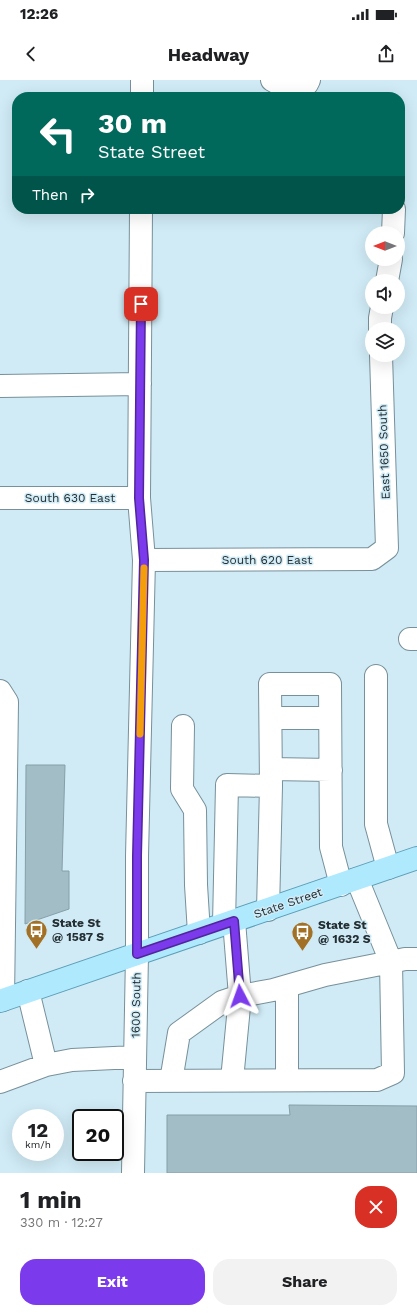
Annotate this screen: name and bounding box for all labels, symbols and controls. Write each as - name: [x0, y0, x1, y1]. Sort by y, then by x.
- text: 12:26: [20, 5, 58, 23]
- icon: back: [20, 43, 42, 65]
- icon: share: [375, 43, 397, 65]
- text: Headway: [168, 44, 249, 65]
- text: 30 m: [98, 107, 167, 140]
- icon: left: [32, 108, 84, 160]
- text: State Street: [98, 141, 205, 162]
- icon: right: [76, 184, 98, 206]
- text: Then: [32, 186, 68, 204]
- north arrow: [365, 226, 405, 266]
- map controls: [365, 226, 405, 362]
- button: sound: [365, 274, 405, 314]
- pin: [124, 287, 158, 321]
- icon: arrive: [130, 293, 152, 315]
- button: layers: [365, 322, 405, 362]
- street label: East 1650 South: [375, 404, 393, 500]
- street label: South 630 East: [25, 491, 115, 505]
- street label: South 620 East: [222, 553, 312, 567]
- street label: State Street: [252, 885, 324, 921]
- place label: State St @ 1587 S: [52, 916, 104, 944]
- bus stop icon: State St @ 1587 S: [24, 917, 50, 950]
- place label: State St @ 1632 S: [318, 918, 371, 946]
- bus stop icon: State St @ 1632 S: [290, 919, 316, 952]
- street label: 1600 South: [128, 972, 144, 1038]
- position arrow: [219, 975, 261, 1017]
- speed limit sign: 20: [72, 1109, 124, 1161]
- text: 12: [28, 1118, 48, 1142]
- text: km/h: [25, 1139, 51, 1150]
- text: 1 min: [20, 1186, 82, 1214]
- button: close: [355, 1186, 397, 1228]
- text: 330 m · 12:27: [20, 1215, 103, 1230]
- button: Exit: [20, 1259, 205, 1305]
- button: Share: [213, 1259, 397, 1305]

